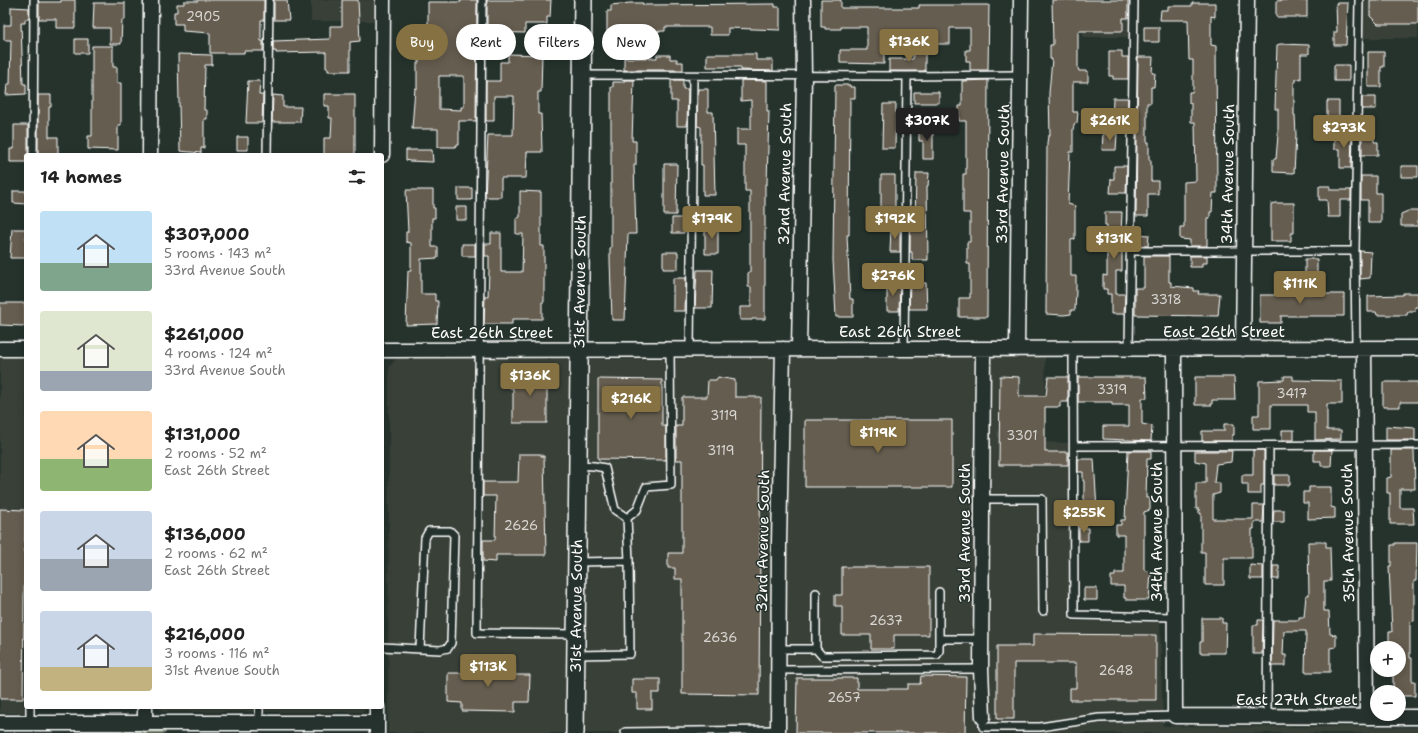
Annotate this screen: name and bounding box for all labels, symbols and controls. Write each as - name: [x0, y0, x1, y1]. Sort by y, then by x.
- house number: 2905: [186, 8, 220, 25]
- chip: Buy: [396, 24, 448, 60]
- chip: Rent: [456, 24, 516, 60]
- chip: Filters: [524, 24, 594, 60]
- chip: New: [602, 24, 660, 60]
- pin: $136K: [881, 29, 937, 63]
- text: $136K: [888, 33, 930, 50]
- street label: 32nd Avenue South: [774, 102, 796, 246]
- street label: 33rd Avenue South: [992, 104, 1014, 244]
- street label: 34th Avenue South: [1217, 104, 1239, 244]
- pin: $307K: [899, 108, 955, 142]
- pin: $261K: [1082, 108, 1138, 142]
- text: $307K: [905, 112, 949, 129]
- text: $261K: [1090, 112, 1130, 129]
- pin: $273K: [1316, 115, 1372, 149]
- text: $273K: [1322, 119, 1366, 136]
- text: 14 homes: [40, 166, 122, 188]
- icon: filters: [346, 166, 368, 188]
- pin: $179K: [684, 206, 740, 240]
- pin: $192K: [867, 206, 923, 240]
- text: $179K: [691, 210, 733, 227]
- text: $192K: [874, 210, 916, 227]
- street label: 31st Avenue South: [569, 215, 591, 349]
- text: $307,000: [164, 223, 249, 245]
- pin: $131K: [1086, 226, 1142, 260]
- icon: home: [72, 227, 120, 275]
- text: $131K: [1095, 230, 1133, 247]
- text: 5 rooms · 143 m²: [164, 245, 272, 262]
- text: 33rd Avenue South: [164, 262, 286, 279]
- pin: $276K: [865, 263, 921, 297]
- text: $276K: [871, 267, 915, 284]
- pin: $111K: [1272, 271, 1328, 305]
- text: $111K: [1283, 275, 1317, 292]
- house number: 3318: [1150, 291, 1182, 308]
- street label: East 26th Street: [839, 322, 961, 342]
- street label: East 26th Street: [1163, 322, 1285, 342]
- text: $261,000: [164, 323, 244, 345]
- street label: East 26th Street: [431, 323, 553, 343]
- icon: home: [72, 327, 120, 375]
- text: 4 rooms · 124 m²: [164, 345, 273, 362]
- text: 33rd Avenue South: [164, 362, 286, 379]
- pin: $136K: [502, 363, 558, 397]
- text: $136K: [509, 367, 551, 384]
- house number: 3319: [1097, 381, 1127, 398]
- house number: 3417: [1277, 385, 1307, 402]
- pin: $216K: [603, 386, 659, 420]
- text: $216K: [611, 390, 651, 407]
- house number: 3119: [710, 407, 738, 424]
- pin: $119K: [850, 420, 906, 454]
- text: $131,000: [164, 423, 240, 445]
- text: $119K: [859, 424, 897, 441]
- icon: home: [72, 427, 120, 475]
- house number: 3301: [1006, 427, 1038, 444]
- house number: 3119: [707, 442, 735, 459]
- text: 2 rooms · 52 m²: [164, 445, 267, 462]
- text: East 26th Street: [164, 462, 270, 479]
- street label: 34th Avenue South: [1147, 462, 1167, 602]
- street label: 33rd Avenue South: [955, 463, 975, 603]
- street label: 35th Avenue South: [1337, 463, 1359, 603]
- street label: 32nd Avenue South: [752, 469, 774, 613]
- pin: $255K: [1056, 500, 1112, 534]
- text: $255K: [1063, 504, 1105, 521]
- house number: 2626: [504, 517, 538, 534]
- text: $136,000: [164, 523, 246, 545]
- icon: home: [72, 527, 120, 575]
- street label: 31st Avenue South: [566, 539, 587, 673]
- text: 2 rooms · 62 m²: [164, 545, 268, 562]
- text: East 26th Street: [164, 562, 270, 579]
- house number: 2637: [869, 612, 903, 629]
- text: $216,000: [164, 623, 245, 645]
- icon: home: [72, 627, 120, 675]
- house number: 2636: [703, 629, 737, 646]
- map controls: [1370, 641, 1406, 721]
- button: +: [1370, 641, 1406, 677]
- text: 3 rooms · 116 m²: [164, 645, 270, 662]
- pin: $113K: [460, 654, 516, 688]
- text: $113K: [469, 658, 507, 675]
- text: 31st Avenue South: [164, 662, 280, 679]
- house number: 2648: [1098, 662, 1134, 679]
- button: −: [1370, 685, 1406, 721]
- house number: 2657: [827, 689, 861, 706]
- street label: East 27th Street: [1236, 690, 1358, 710]

